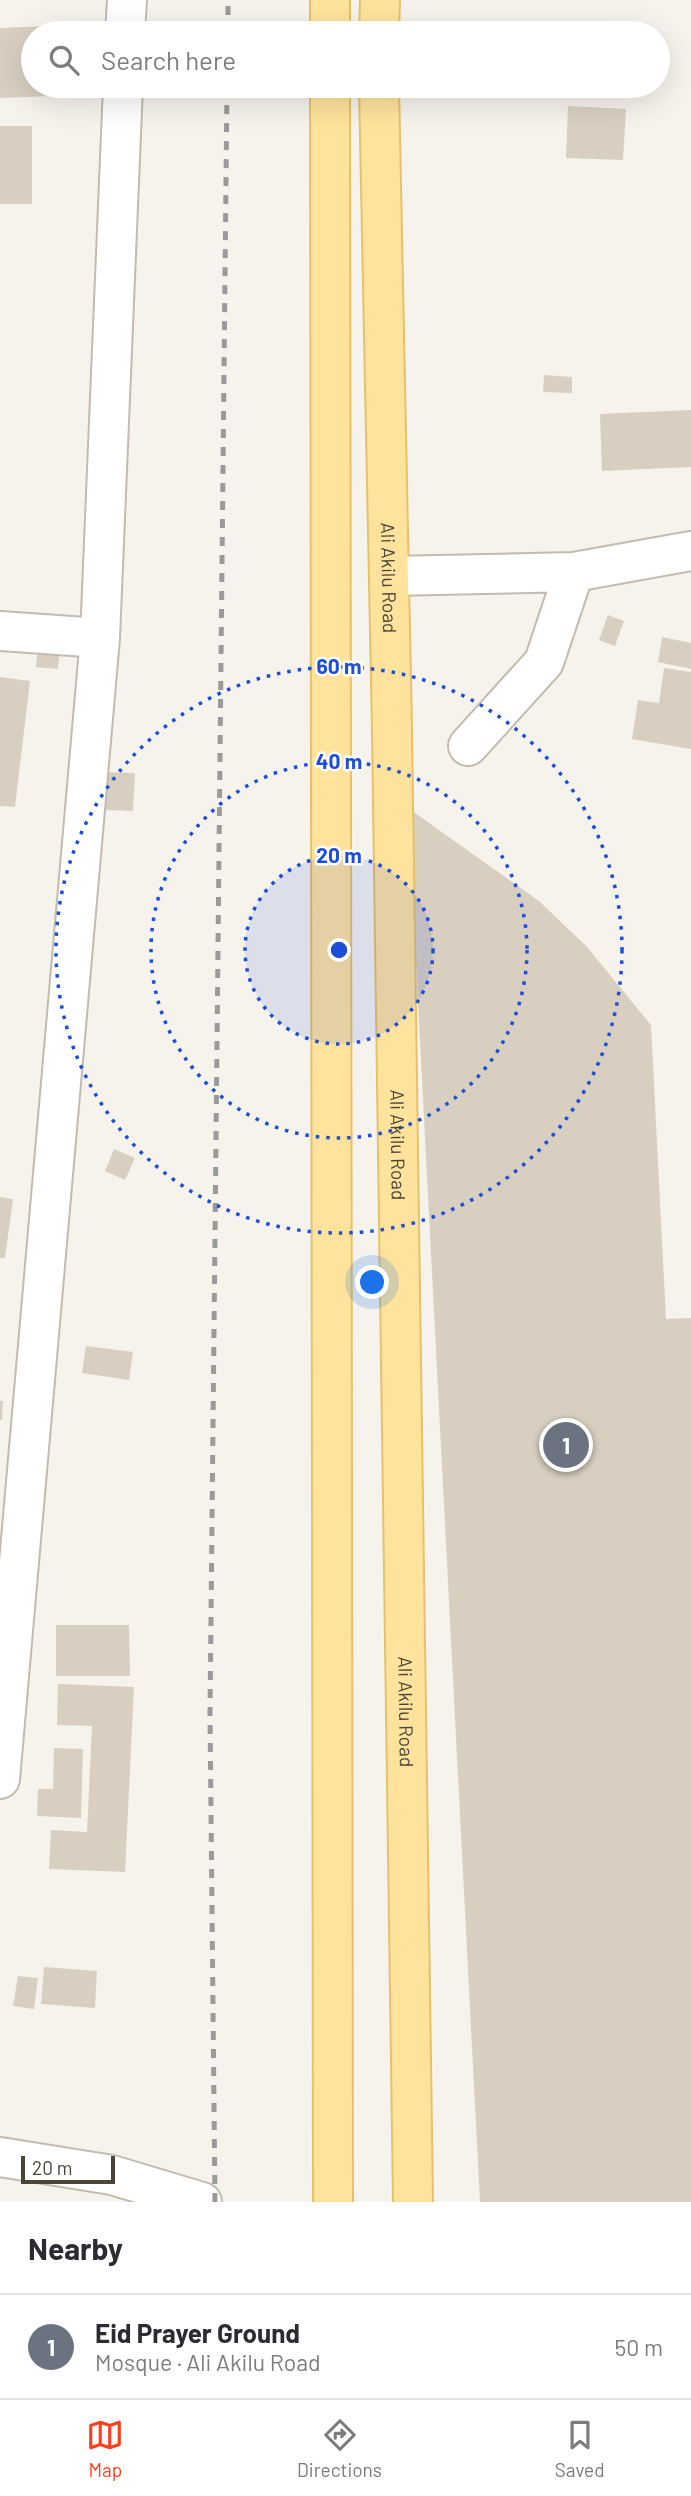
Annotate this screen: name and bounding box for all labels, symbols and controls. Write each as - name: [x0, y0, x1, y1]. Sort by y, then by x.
- search box: [21, 21, 670, 98]
- icon: search: [45, 41, 83, 79]
- text: Search here: [101, 44, 236, 75]
- street label: Ali Akilu Road: [377, 522, 402, 634]
- text: 60 m: [317, 653, 361, 678]
- text: 40 m: [316, 748, 362, 773]
- text: 20 m: [316, 842, 362, 867]
- centre of rings: [327, 938, 351, 962]
- street label: Ali Akilu Road: [386, 1089, 411, 1200]
- your location: [355, 1265, 389, 1299]
- pin: 1: [543, 1419, 589, 1471]
- street label: Ali Akilu Road: [394, 1656, 419, 1767]
- scale bar: [21, 2153, 116, 2185]
- text: 20 m: [32, 2156, 72, 2179]
- text: Nearby: [28, 2230, 123, 2266]
- text: Eid Prayer Ground: [95, 2317, 300, 2348]
- text: 1: [47, 2333, 55, 2361]
- text: 50 m: [615, 2333, 663, 2361]
- text: Mosque · Ali Akilu Road: [95, 2348, 321, 2376]
- tab: Map: [86, 2416, 124, 2481]
- tab: Directions: [297, 2416, 382, 2481]
- tab: Saved: [555, 2416, 605, 2481]

